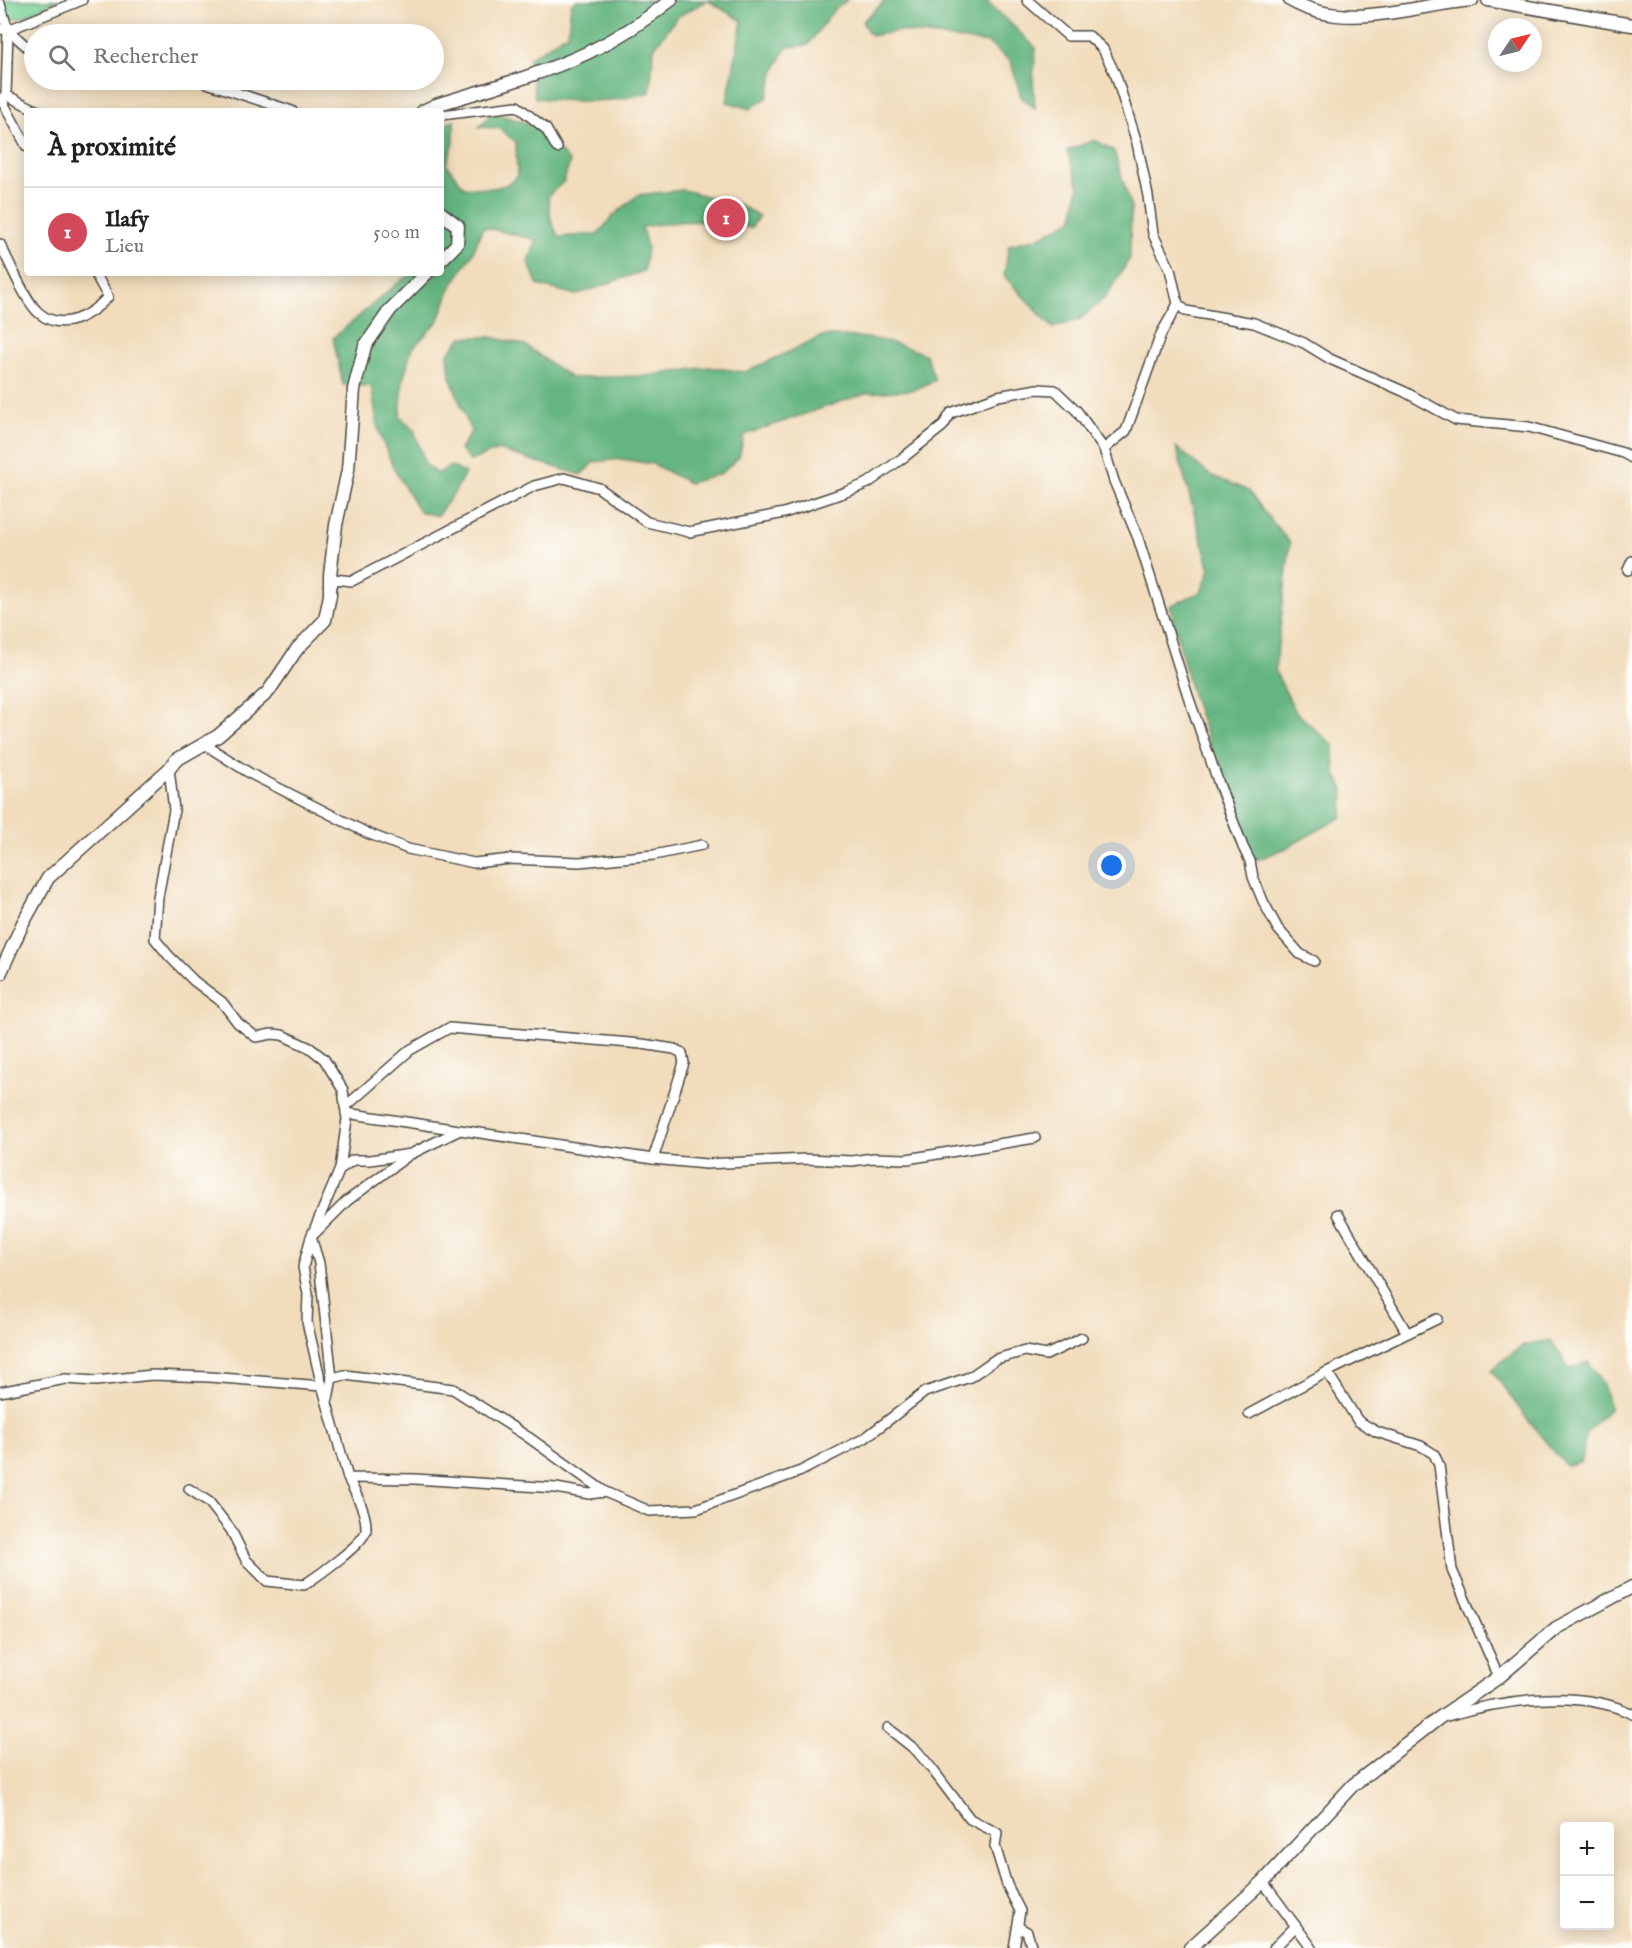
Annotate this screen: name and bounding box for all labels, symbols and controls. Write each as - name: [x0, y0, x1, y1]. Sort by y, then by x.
- north arrow: [1488, 18, 1542, 72]
- search box: [24, 24, 444, 90]
- icon: search: [45, 41, 78, 74]
- text: Rechercher: [93, 43, 198, 71]
- text: À proximité: [48, 131, 176, 164]
- pin: 1: [706, 196, 746, 240]
- text: Ilafy: [105, 206, 149, 234]
- text: 1: [64, 220, 71, 245]
- text: 500 m: [373, 220, 420, 245]
- text: Lieu: [105, 234, 144, 259]
- your location: [1097, 851, 1126, 880]
- map controls: [1560, 1822, 1614, 1930]
- button: +: [1560, 1822, 1614, 1876]
- button: −: [1560, 1876, 1614, 1930]

